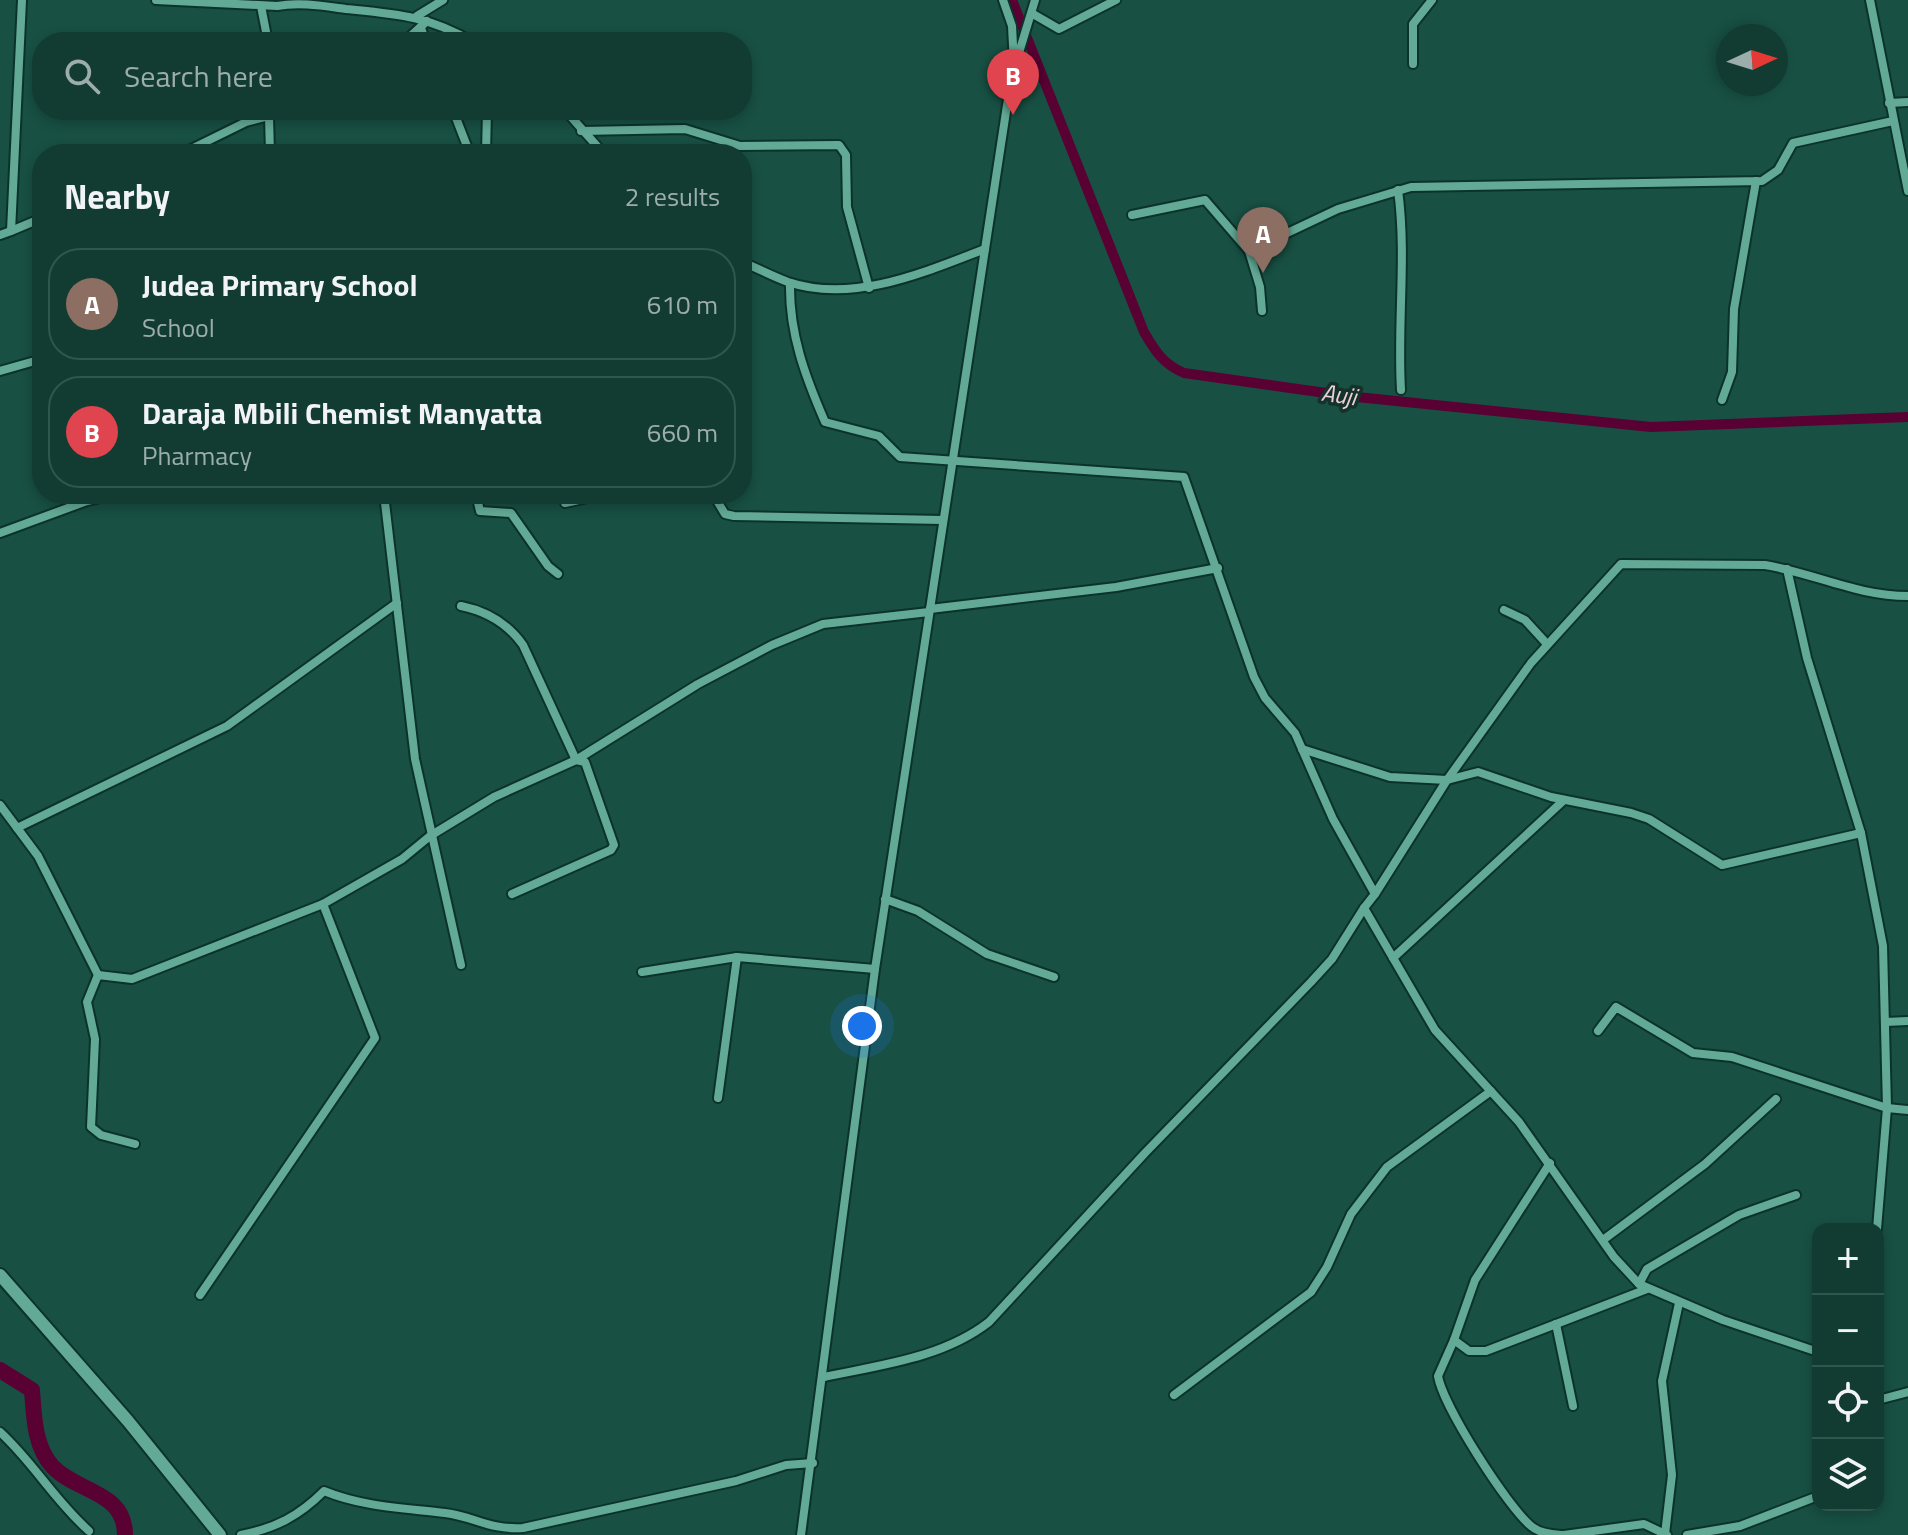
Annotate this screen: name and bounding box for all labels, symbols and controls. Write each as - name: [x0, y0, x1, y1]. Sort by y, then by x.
- north arrow: [1716, 24, 1788, 96]
- search box: [32, 32, 752, 120]
- pin: B: [987, 49, 1039, 115]
- text: Search here: [124, 53, 273, 99]
- icon: search: [60, 54, 104, 98]
- text: Nearby: [64, 170, 170, 222]
- text: 2 results: [625, 177, 720, 216]
- pin: A: [1237, 207, 1289, 273]
- text: Judea Primary School: [142, 262, 418, 308]
- text: A: [84, 285, 100, 324]
- text: 610 m: [647, 285, 718, 324]
- text: School: [142, 308, 215, 347]
- water label: Auji: [1319, 374, 1362, 415]
- text: Daraja Mbili Chemist Manyatta: [142, 390, 542, 436]
- text: B: [84, 413, 100, 452]
- text: 660 m: [647, 413, 718, 452]
- text: Pharmacy: [142, 436, 252, 475]
- your location: [842, 1006, 882, 1046]
- map controls: [1812, 1223, 1884, 1511]
- button: +: [1812, 1223, 1884, 1295]
- button: −: [1812, 1295, 1884, 1367]
- button: locate: [1812, 1367, 1884, 1439]
- button: layers: [1812, 1439, 1884, 1511]

